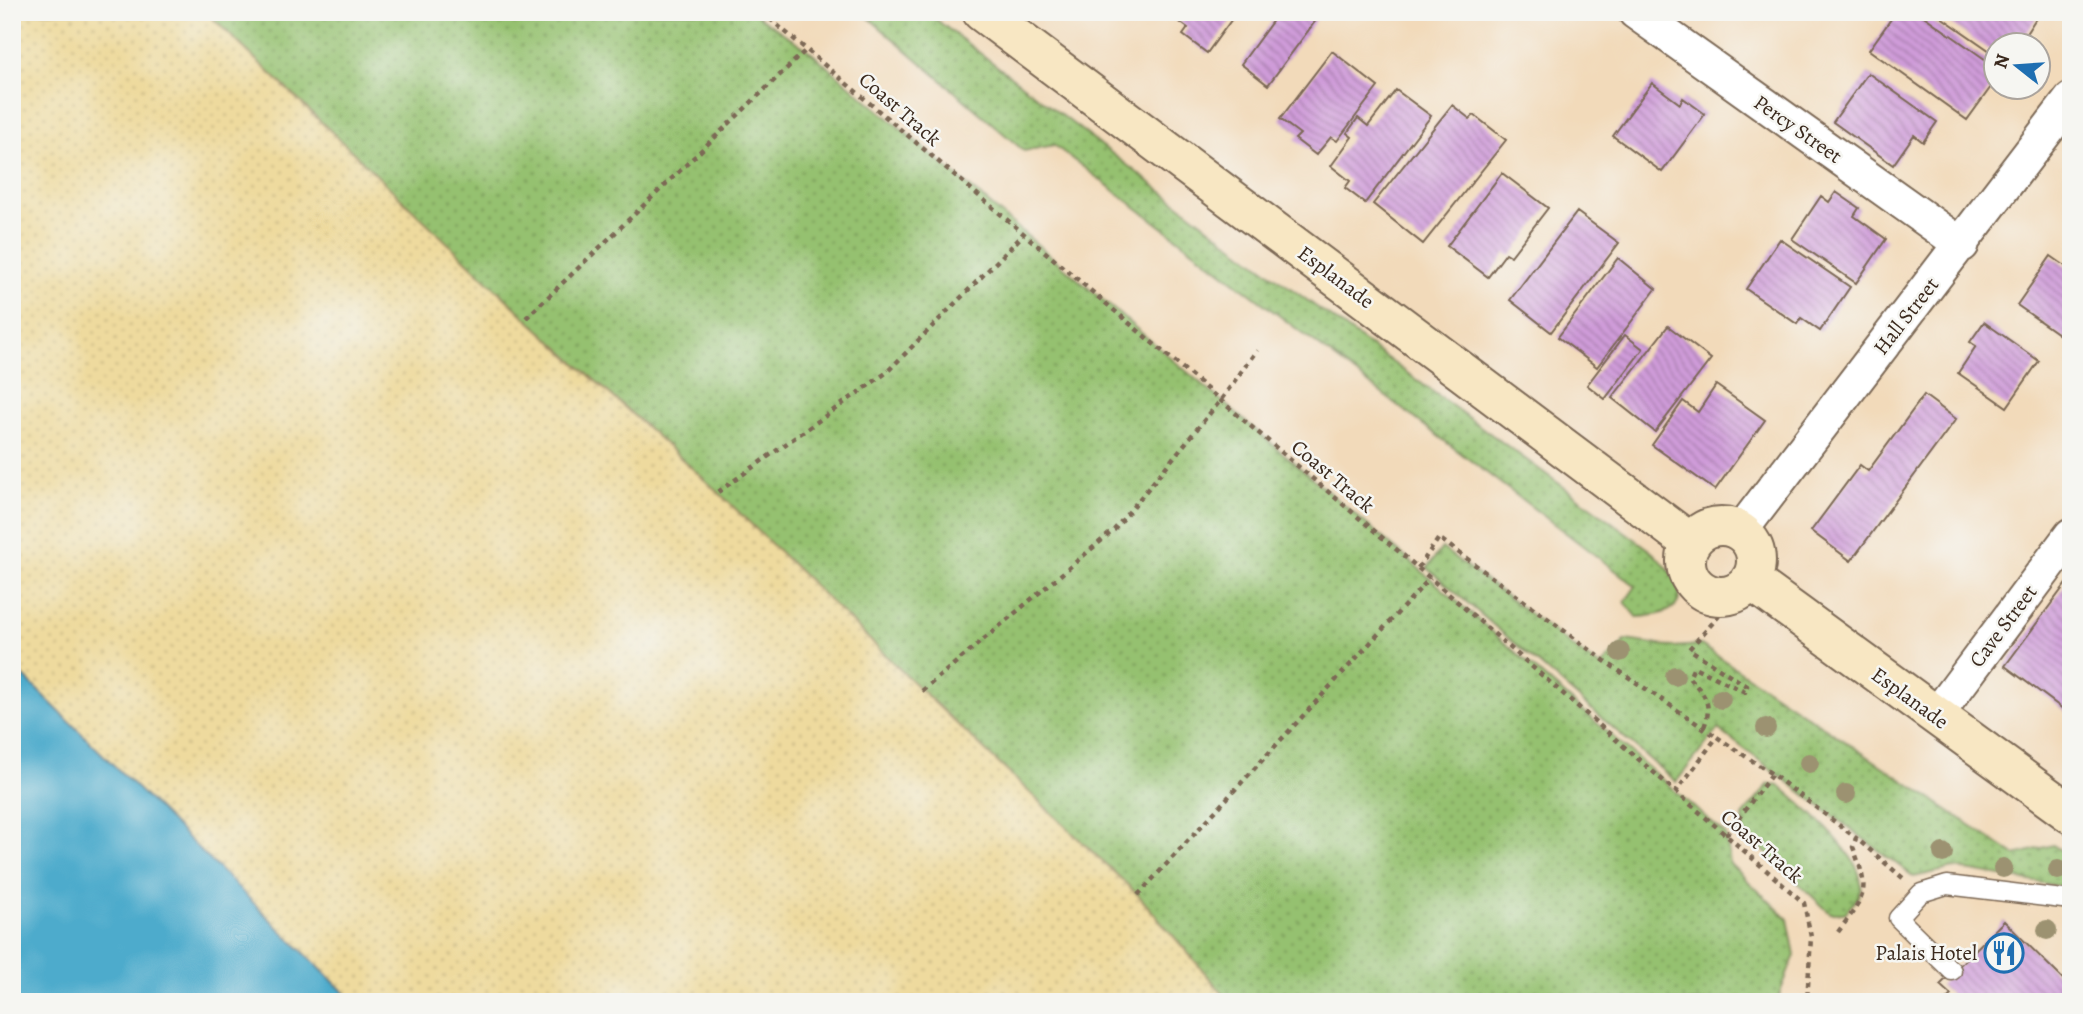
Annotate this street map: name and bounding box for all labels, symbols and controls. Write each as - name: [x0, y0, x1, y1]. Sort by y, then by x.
- north arrow: [1982, 32, 2052, 102]
- text: N: [1987, 51, 2016, 72]
- street label: Coast Track: [853, 66, 947, 153]
- street label: Percy Street: [1748, 88, 1848, 170]
- street label: Esplanade: [1292, 239, 1380, 315]
- street label: Hall Street: [1867, 271, 1945, 361]
- street label: Coast Track: [1286, 433, 1381, 519]
- street label: Cave Street: [1963, 579, 2043, 673]
- street label: Esplanade: [1866, 661, 1954, 735]
- street label: Coast Track: [1715, 803, 1809, 890]
- restaurant icon: Palais Hotel: [1983, 932, 2025, 974]
- place label: Palais Hotel: [1875, 939, 1977, 967]

